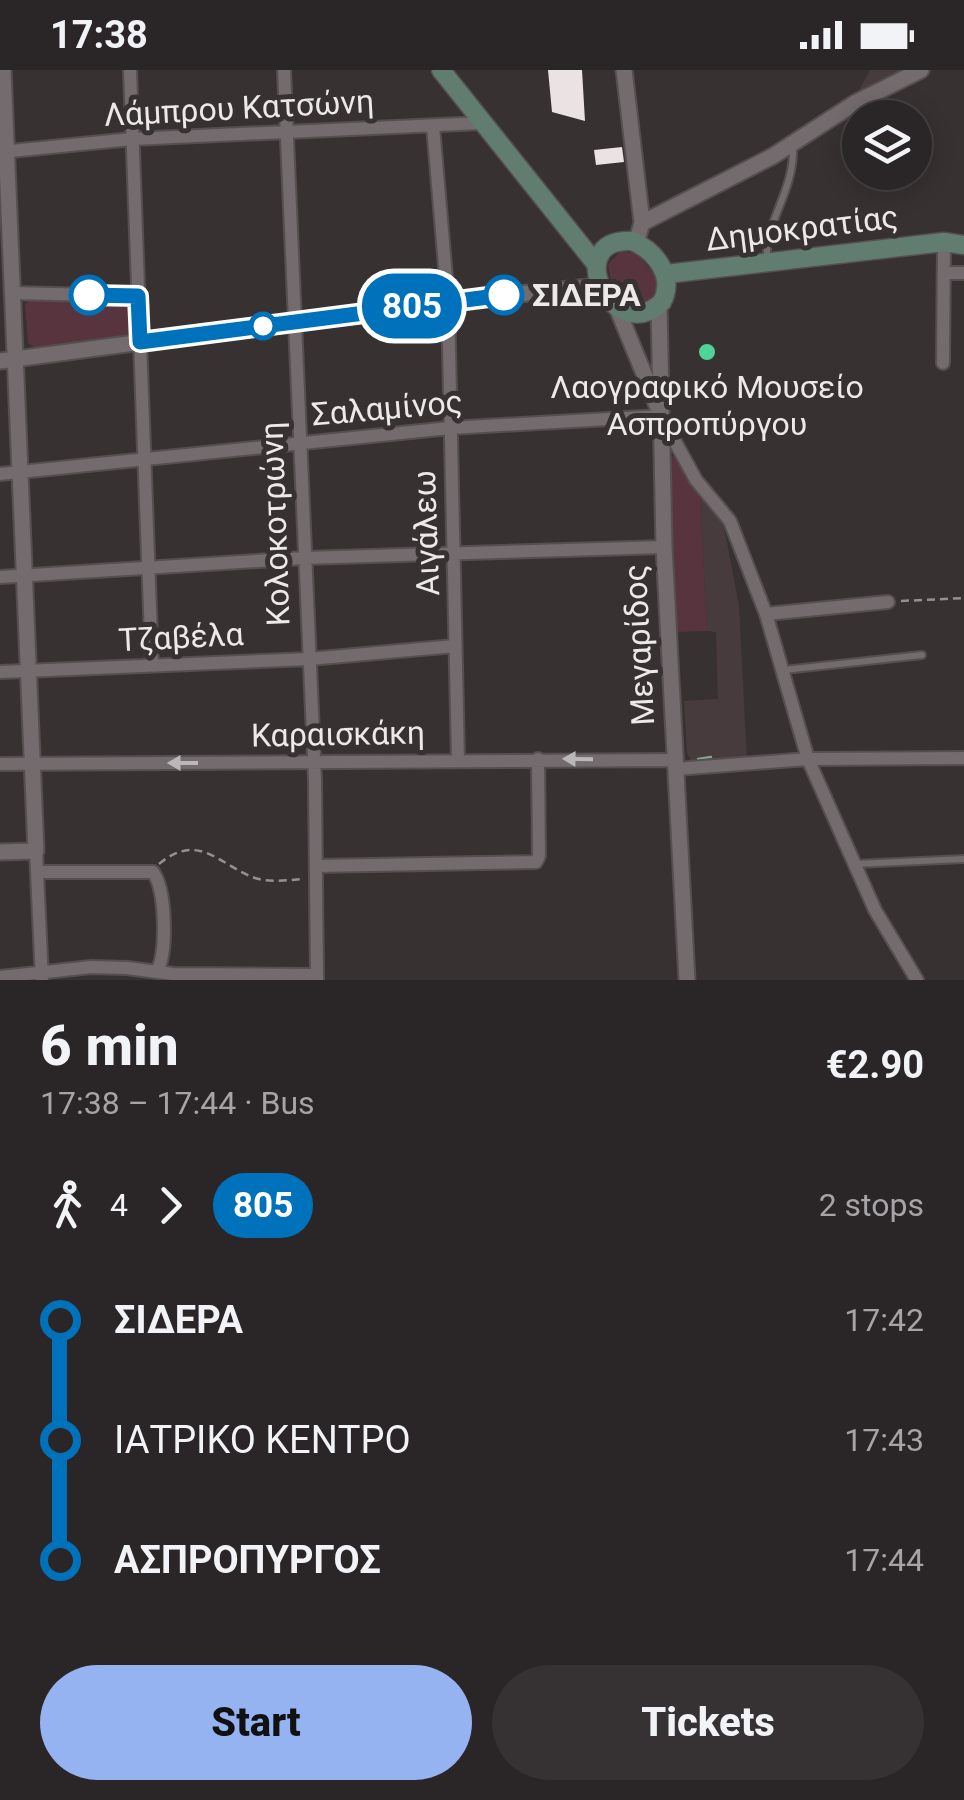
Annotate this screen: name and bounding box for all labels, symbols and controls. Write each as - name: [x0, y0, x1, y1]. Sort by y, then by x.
- text: 17:38: [50, 13, 148, 57]
- street label: Λάμπρου Κατσώνη: [103, 82, 375, 134]
- map controls: [842, 100, 932, 190]
- button: layers: [842, 100, 932, 190]
- street label: Δημοκρατίας: [704, 197, 900, 259]
- line badge: 805: [354, 274, 470, 338]
- unlabelled marker: [70, 276, 108, 314]
- marker: ΣΙΔΕΡΑ: [485, 276, 523, 314]
- place label: ΣΙΔΕΡΑ: [532, 276, 641, 314]
- text: 805: [382, 286, 442, 327]
- unlabelled marker: [250, 313, 276, 339]
- marker: Λαογραφικό Μουσείο Ασπροπύργου: [696, 341, 718, 363]
- place label: Λαογραφικό Μουσείο Ασπροπύργου: [550, 368, 864, 443]
- street label: Σαλαμίνος: [310, 382, 464, 434]
- street label: Κολοκοτρώνη: [252, 421, 298, 627]
- street label: Αιγάλεω: [405, 469, 447, 597]
- street label: Μεγαρίδος: [616, 563, 662, 727]
- street label: Τζαβέλα: [117, 615, 245, 659]
- street label: Καραισκάκη: [251, 713, 425, 755]
- one-way arrow: [562, 751, 594, 767]
- one-way arrow: [167, 755, 199, 771]
- text: 6 min: [40, 1014, 179, 1078]
- text: €2.90: [826, 1043, 924, 1087]
- text: 17:38 – 17:44 · Bus: [40, 1084, 315, 1122]
- icon: walk: [40, 1178, 95, 1233]
- icon: forward: [143, 1178, 198, 1233]
- text: 805: [233, 1185, 293, 1226]
- text: 4: [110, 1186, 128, 1224]
- text: 2 stops: [819, 1186, 924, 1224]
- text: ΣΙΔΕΡΑ: [114, 1298, 243, 1342]
- text: 17:42: [844, 1301, 924, 1339]
- text: ΙΑΤΡΙΚΟ ΚΕΝΤΡΟ: [114, 1418, 411, 1462]
- text: 17:43: [844, 1421, 924, 1459]
- text: ΑΣΠΡΟΠΥΡΓΟΣ: [114, 1538, 381, 1582]
- text: 17:44: [844, 1541, 924, 1579]
- button: Start: [40, 1665, 472, 1780]
- button: Tickets: [492, 1665, 924, 1780]

